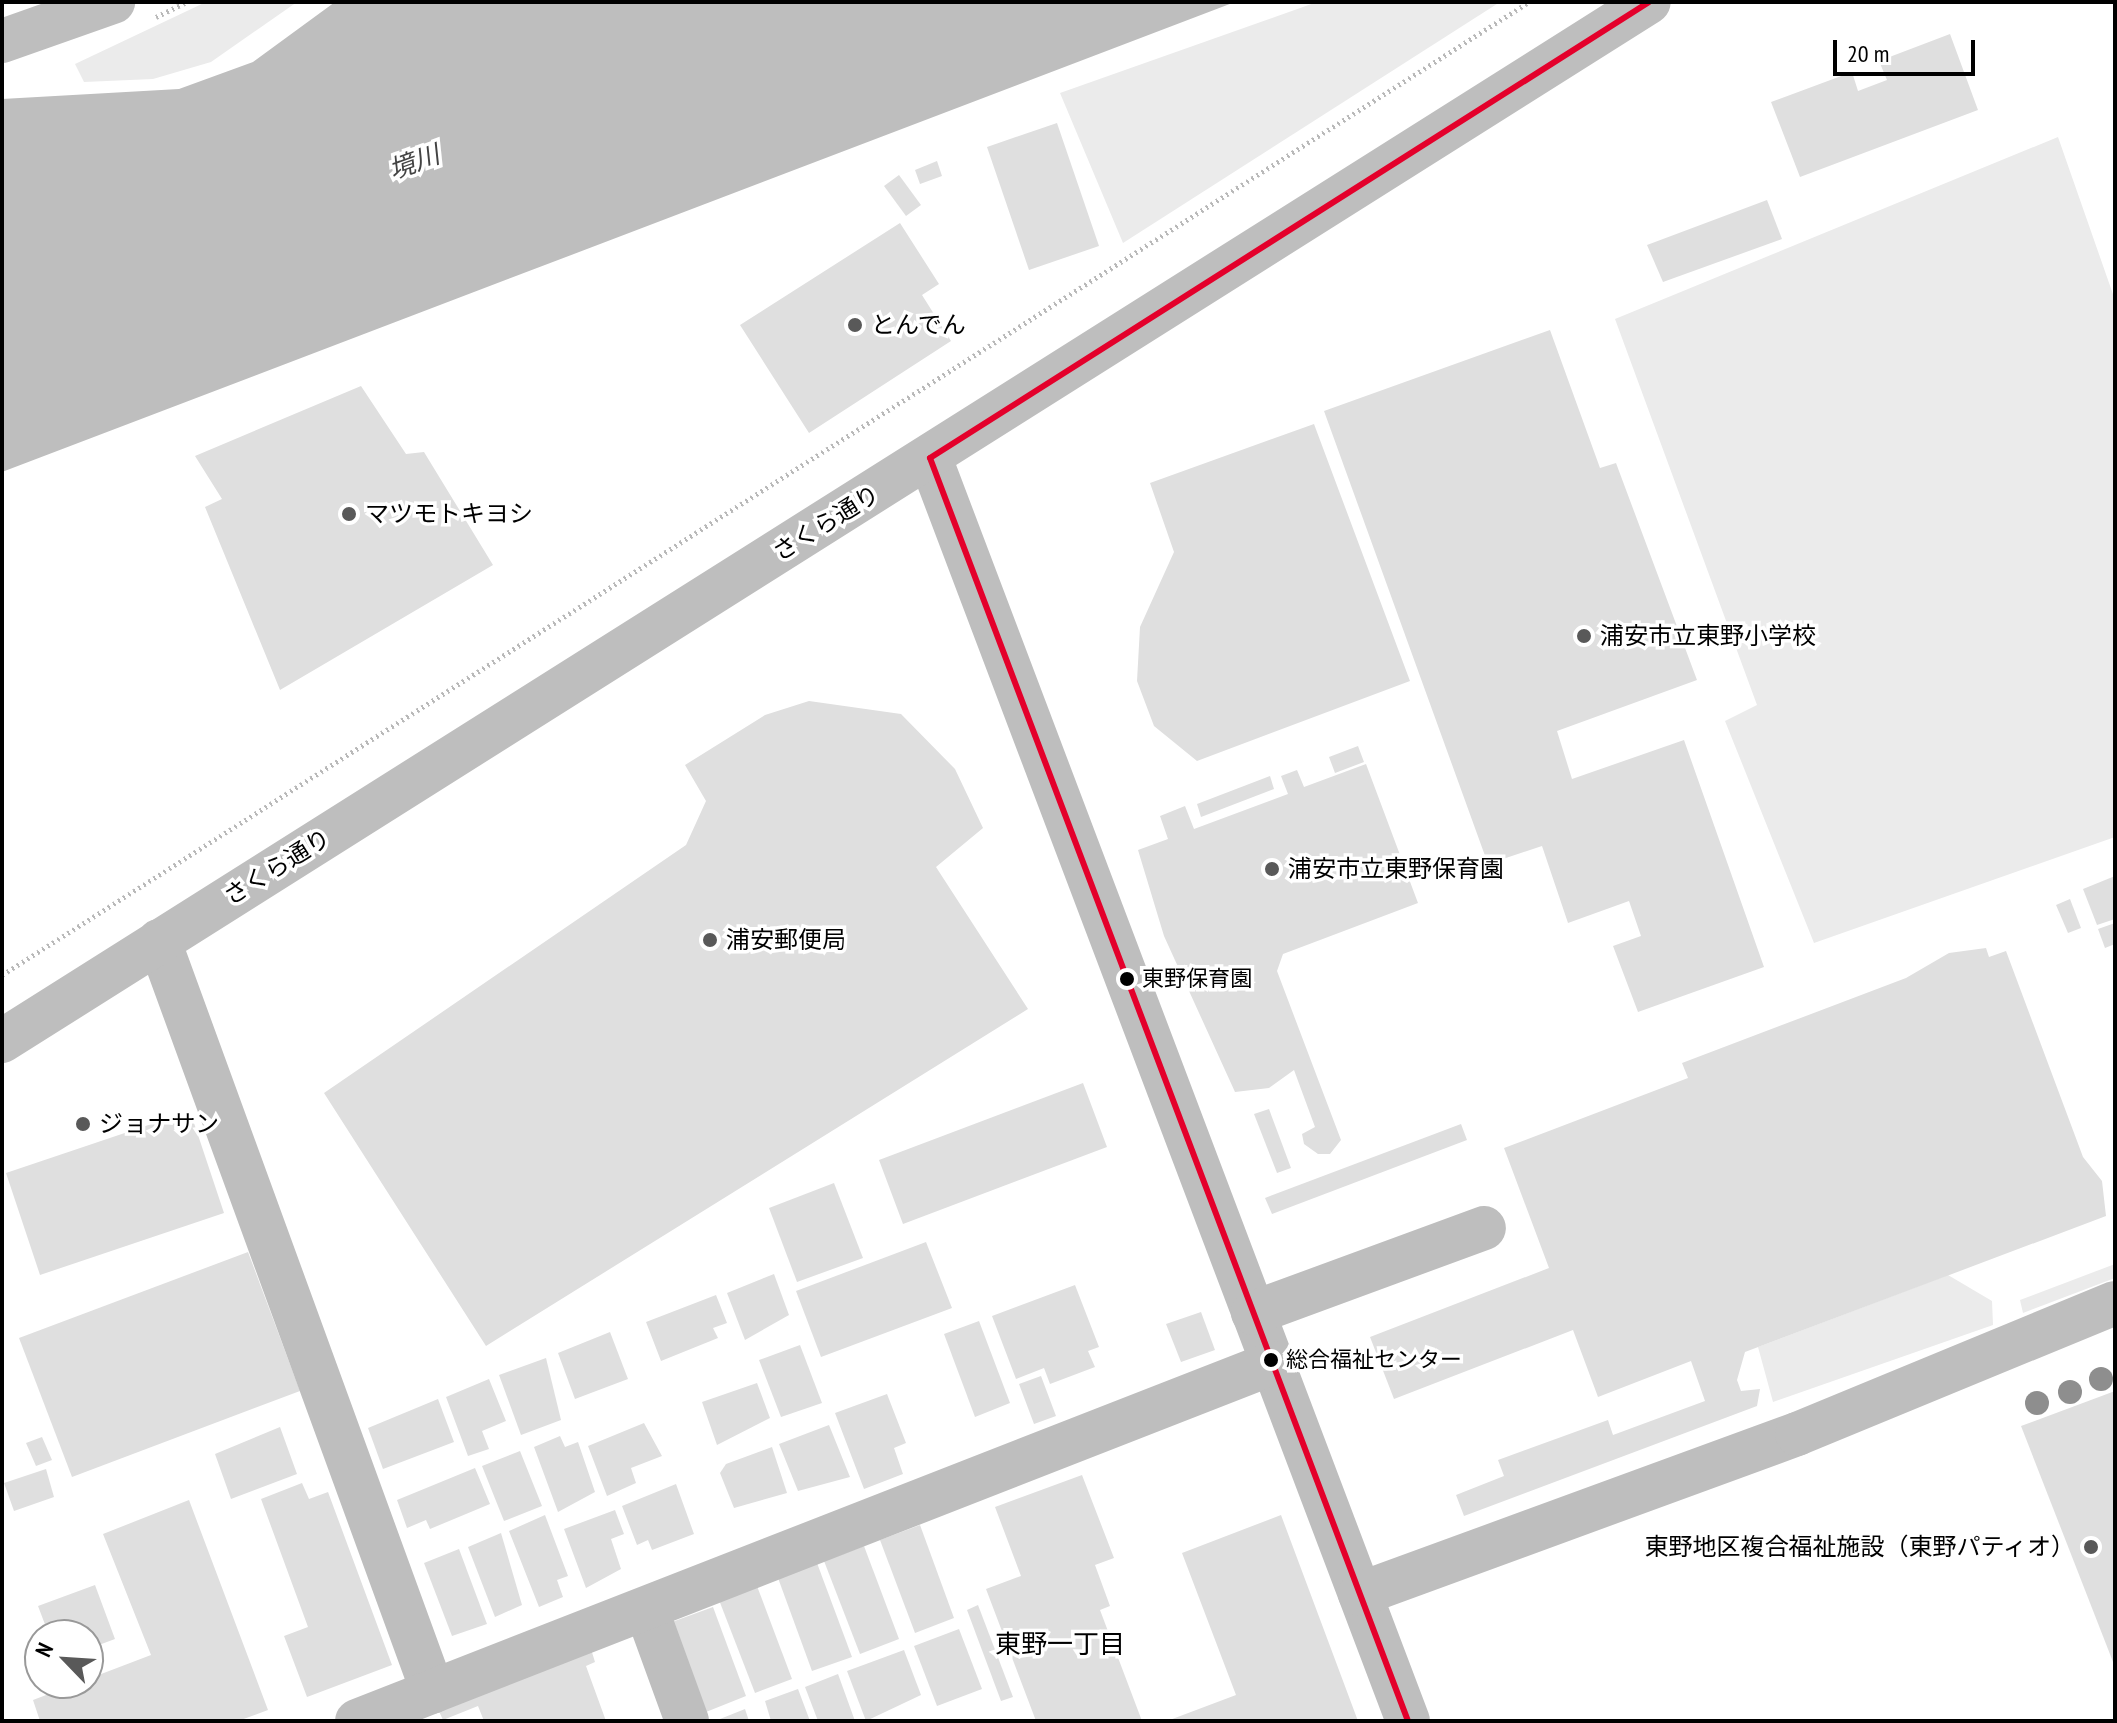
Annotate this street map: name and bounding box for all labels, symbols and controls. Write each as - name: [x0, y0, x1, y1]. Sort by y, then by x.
- scale bar: [1837, 24, 1979, 74]
- text: 20 m: [1847, 38, 1889, 69]
- water label: 境川: [384, 138, 444, 186]
- place label: とんでん: [871, 311, 967, 339]
- marker: とんでん: [846, 316, 864, 334]
- street label: さくら通り: [767, 479, 885, 567]
- place label: マツモトキヨシ: [365, 500, 533, 528]
- marker: マツモトキヨシ: [340, 505, 358, 523]
- place label: 浦安市立東野小学校: [1600, 622, 1816, 650]
- marker: 浦安市立東野小学校: [1575, 627, 1593, 645]
- street label: さくら通り: [218, 823, 336, 911]
- place label: 浦安市立東野保育園: [1288, 855, 1504, 883]
- marker: 浦安市立東野保育園: [1263, 860, 1281, 878]
- place label: 浦安郵便局: [726, 926, 846, 954]
- marker: 浦安郵便局: [701, 931, 719, 949]
- place label: 東野保育園: [1142, 966, 1252, 992]
- marker: 東野保育園: [1119, 971, 1135, 987]
- place label: ジョナサン: [99, 1110, 219, 1138]
- marker: ジョナサン: [74, 1115, 92, 1133]
- place label: 総合福祉センター: [1286, 1347, 1462, 1373]
- marker: 総合福祉センター: [1263, 1352, 1279, 1368]
- place label: 東野地区複合福祉施設（東野パティオ）: [1643, 1533, 2075, 1561]
- marker: 東野地区複合福祉施設（東野パティオ）: [2082, 1538, 2100, 1556]
- north arrow: [24, 1619, 104, 1699]
- district label: 東野一丁目: [995, 1628, 1125, 1660]
- text: N: [29, 1638, 59, 1661]

